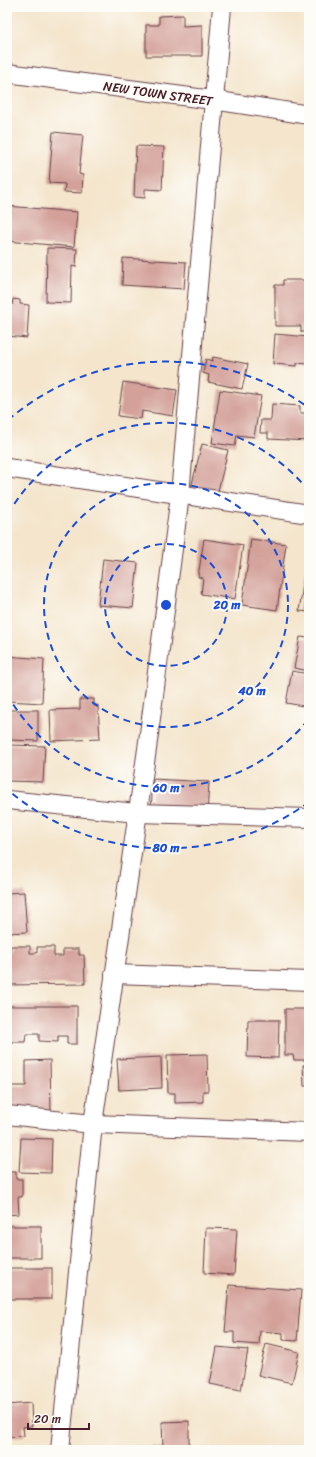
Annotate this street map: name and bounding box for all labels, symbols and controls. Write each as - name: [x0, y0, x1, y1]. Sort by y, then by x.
- street label: NEW TOWN STREET: [102, 74, 216, 113]
- text: 20 m: [213, 594, 241, 616]
- centre of rings: [159, 598, 173, 612]
- text: 40 m: [237, 680, 266, 702]
- text: 60 m: [152, 777, 180, 799]
- text: 80 m: [151, 837, 180, 859]
- scale bar: [28, 1405, 89, 1431]
- text: 20 m: [34, 1408, 61, 1430]

